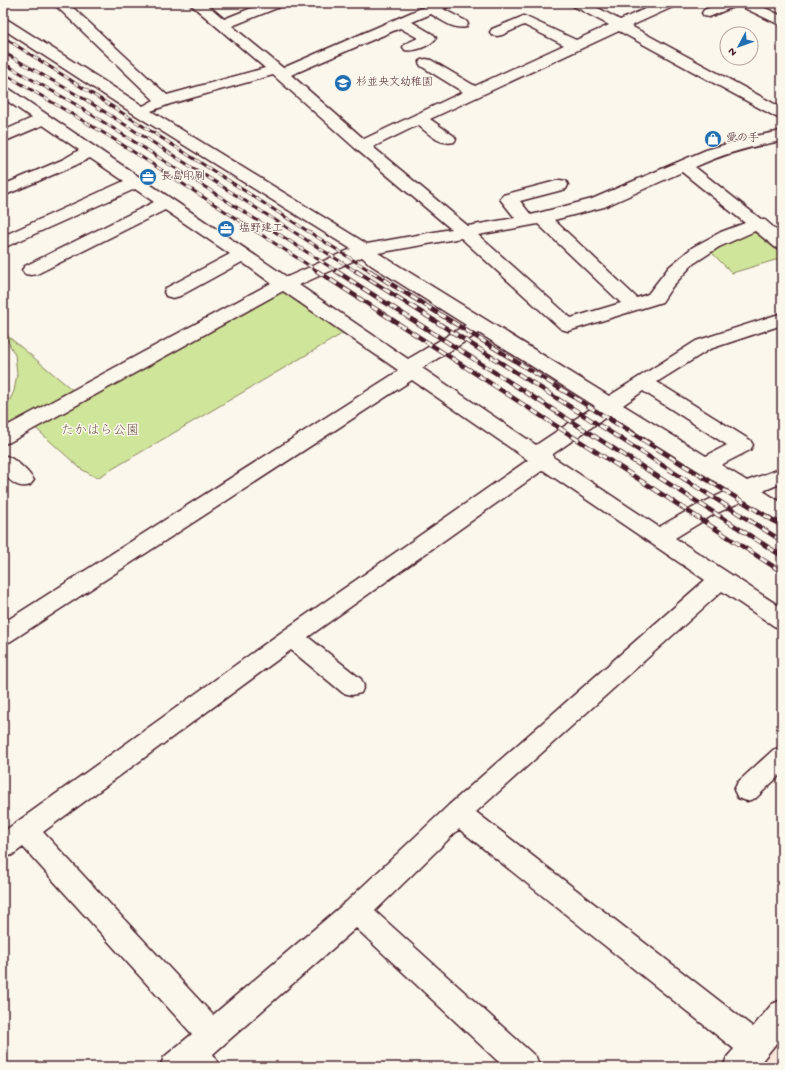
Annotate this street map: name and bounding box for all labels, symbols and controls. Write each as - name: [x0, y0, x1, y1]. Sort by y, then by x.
- north arrow: [719, 26, 759, 66]
- text: N: [726, 45, 740, 58]
- school or university icon: 杉並央文幼稚園: [333, 73, 353, 93]
- place label: 杉並央文幼稚園: [356, 76, 433, 89]
- shop icon: 愛の手: [703, 129, 723, 149]
- place label: 愛の手: [726, 132, 759, 145]
- office icon: 長島印刷: [138, 167, 158, 187]
- place label: 長島印刷: [161, 170, 205, 183]
- office icon: 塩野建工: [216, 219, 236, 239]
- place label: 塩野建工: [239, 222, 283, 235]
- park label: たかはら公園: [61, 423, 139, 439]

